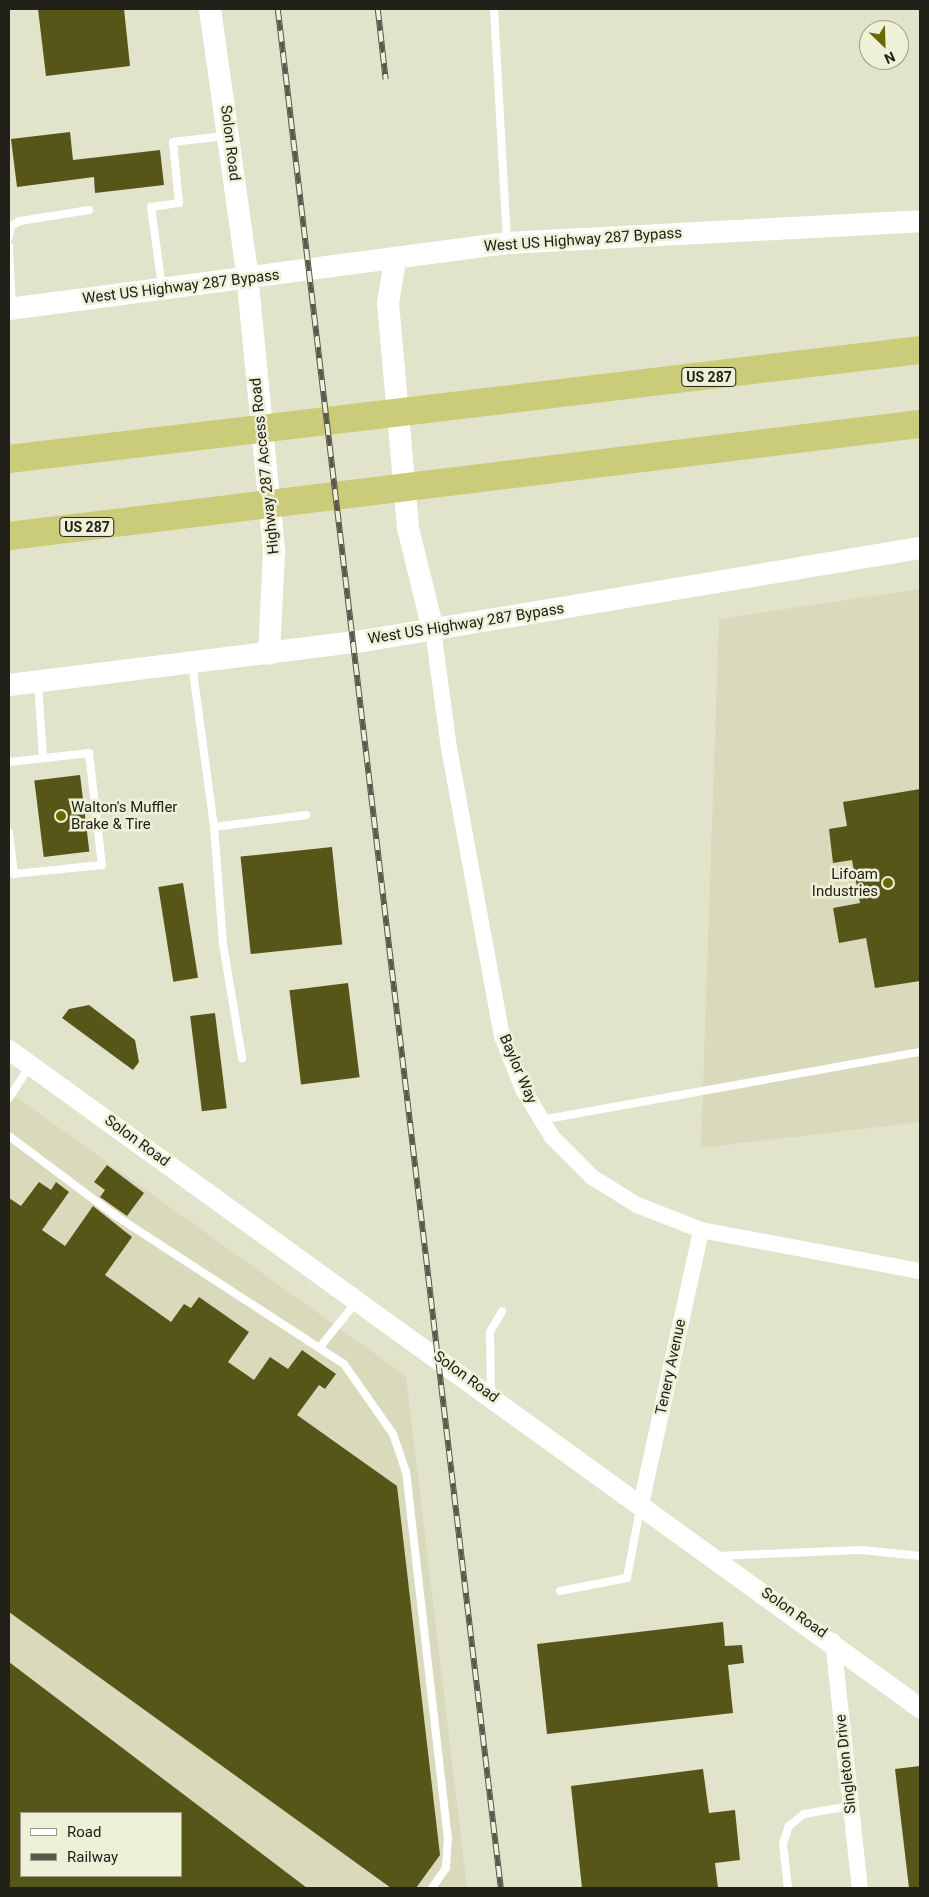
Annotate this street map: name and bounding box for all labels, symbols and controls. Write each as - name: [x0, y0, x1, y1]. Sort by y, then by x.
- north arrow: [859, 20, 909, 70]
- text: N: [882, 48, 897, 67]
- street label: Solon Road: [216, 104, 244, 182]
- street label: West US Highway 287 Bypass: [483, 224, 683, 256]
- street label: West US Highway 287 Bypass: [81, 266, 281, 308]
- road number: US 287: [680, 366, 738, 388]
- street label: Highway 287 Access Road: [247, 377, 283, 555]
- road number: US 287: [58, 516, 116, 538]
- street label: West US Highway 287 Bypass: [367, 600, 565, 648]
- place label: Walton's Muffler Brake & Tire: [71, 798, 177, 833]
- marker: Walton's Muffler Brake & Tire: [55, 810, 67, 822]
- place label: Lifoam Industries: [812, 865, 878, 900]
- marker: Lifoam Industries: [882, 877, 894, 889]
- street label: Baylor Way: [495, 1032, 541, 1106]
- street label: Solon Road: [101, 1111, 173, 1171]
- street label: Tenery Avenue: [652, 1317, 690, 1417]
- street label: Solon Road: [430, 1347, 502, 1407]
- street label: Solon Road: [758, 1584, 830, 1642]
- street label: Singleton Drive: [832, 1713, 860, 1815]
- legend: [20, 1812, 182, 1877]
- text: Road: [67, 1823, 101, 1841]
- text: Railway: [67, 1848, 118, 1866]

